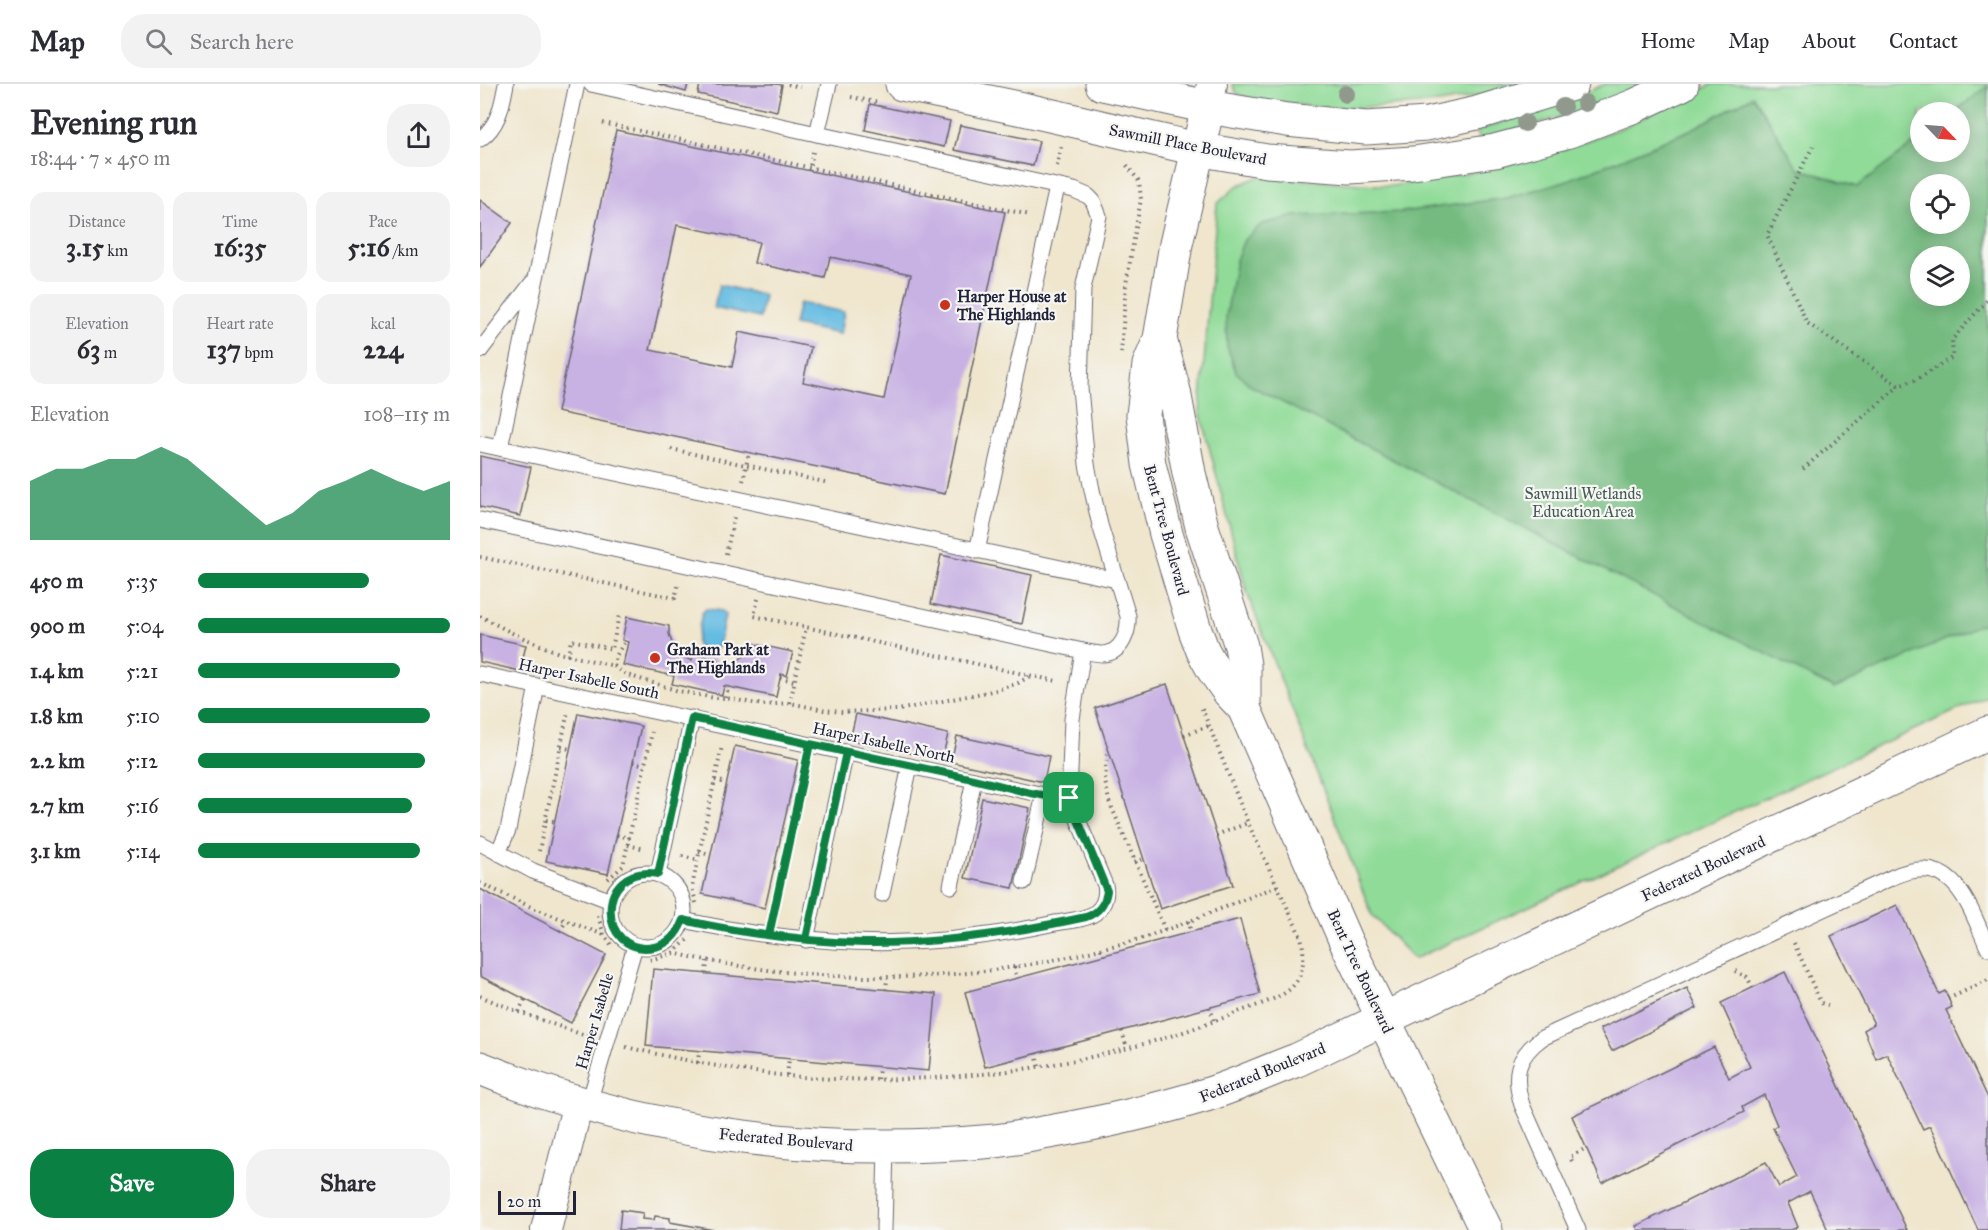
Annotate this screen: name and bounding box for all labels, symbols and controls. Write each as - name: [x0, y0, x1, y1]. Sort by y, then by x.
- search box: [121, 14, 541, 68]
- text: Map: [30, 24, 85, 59]
- icon: search: [142, 25, 175, 58]
- text: Search here: [190, 28, 294, 55]
- text: Home: [1640, 28, 1695, 54]
- text: Map: [1728, 28, 1769, 54]
- text: About: [1802, 28, 1856, 54]
- text: Contact: [1889, 28, 1958, 54]
- north arrow: [1910, 102, 1970, 162]
- map controls: [1910, 102, 1970, 306]
- text: Evening run: [30, 103, 197, 143]
- button: share: [387, 104, 450, 167]
- street label: Sawmill Place Boulevard: [1108, 120, 1268, 169]
- text: 18:44 · 7 × 450 m: [30, 146, 170, 170]
- button: locate: [1910, 174, 1970, 234]
- text: Distance: [68, 212, 126, 231]
- text: Time: [222, 212, 258, 231]
- text: Pace: [368, 212, 398, 231]
- text: 3.15: [66, 231, 104, 263]
- text: 16:35: [214, 231, 266, 263]
- text: 5:16: [348, 231, 390, 263]
- text: km: [104, 241, 128, 260]
- text: /km: [390, 241, 418, 260]
- button: layers: [1910, 246, 1970, 306]
- place label: Harper House at The Highlands: [956, 287, 1067, 325]
- marker: Harper House at The Highlands: [938, 298, 952, 312]
- text: Elevation: [65, 314, 129, 333]
- text: Heart rate: [206, 314, 274, 333]
- text: kcal: [370, 314, 396, 333]
- text: 63: [77, 333, 100, 365]
- text: 137: [206, 333, 241, 365]
- text: 224: [363, 333, 403, 365]
- text: m: [100, 343, 117, 362]
- text: bpm: [241, 343, 274, 362]
- text: Elevation: [30, 402, 109, 426]
- text: 108–115 m: [363, 402, 450, 426]
- street label: Bent Tree Boulevard: [1140, 463, 1193, 598]
- park label: Sawmill Wetlands Education Area: [1525, 484, 1642, 521]
- text: 450 m: [30, 569, 83, 593]
- text: 5:35: [126, 569, 158, 593]
- text: 900 m: [30, 614, 85, 638]
- text: 5:04: [126, 614, 163, 638]
- place label: Graham Park at The Highlands: [666, 640, 769, 678]
- marker: Graham Park at The Highlands: [648, 651, 662, 665]
- street label: Harper Isabelle South: [517, 654, 661, 703]
- text: 1.4 km: [30, 659, 84, 683]
- text: 5:21: [126, 659, 158, 683]
- text: 1.8 km: [30, 704, 83, 728]
- text: 5:10: [126, 704, 160, 728]
- street label: Harper Isabelle North: [811, 718, 957, 767]
- text: 2.2 km: [30, 749, 85, 773]
- text: 5:12: [126, 749, 158, 773]
- pin: [1043, 772, 1094, 823]
- icon: arrive: [1052, 781, 1085, 814]
- text: 2.7 km: [30, 794, 84, 818]
- text: 5:16: [126, 794, 158, 818]
- street label: Federated Boulevard: [1638, 831, 1768, 905]
- text: 3.1 km: [30, 839, 80, 863]
- text: 5:14: [126, 839, 159, 863]
- street label: Bent Tree Boulevard: [1323, 906, 1398, 1036]
- street label: Harper Isabelle: [572, 970, 617, 1072]
- street label: Federated Boulevard: [1196, 1038, 1328, 1106]
- street label: Federated Boulevard: [718, 1124, 854, 1155]
- button: Save: [30, 1149, 234, 1218]
- button: Share: [246, 1149, 450, 1218]
- scale bar: [498, 1188, 576, 1216]
- text: 20 m: [507, 1192, 541, 1211]

